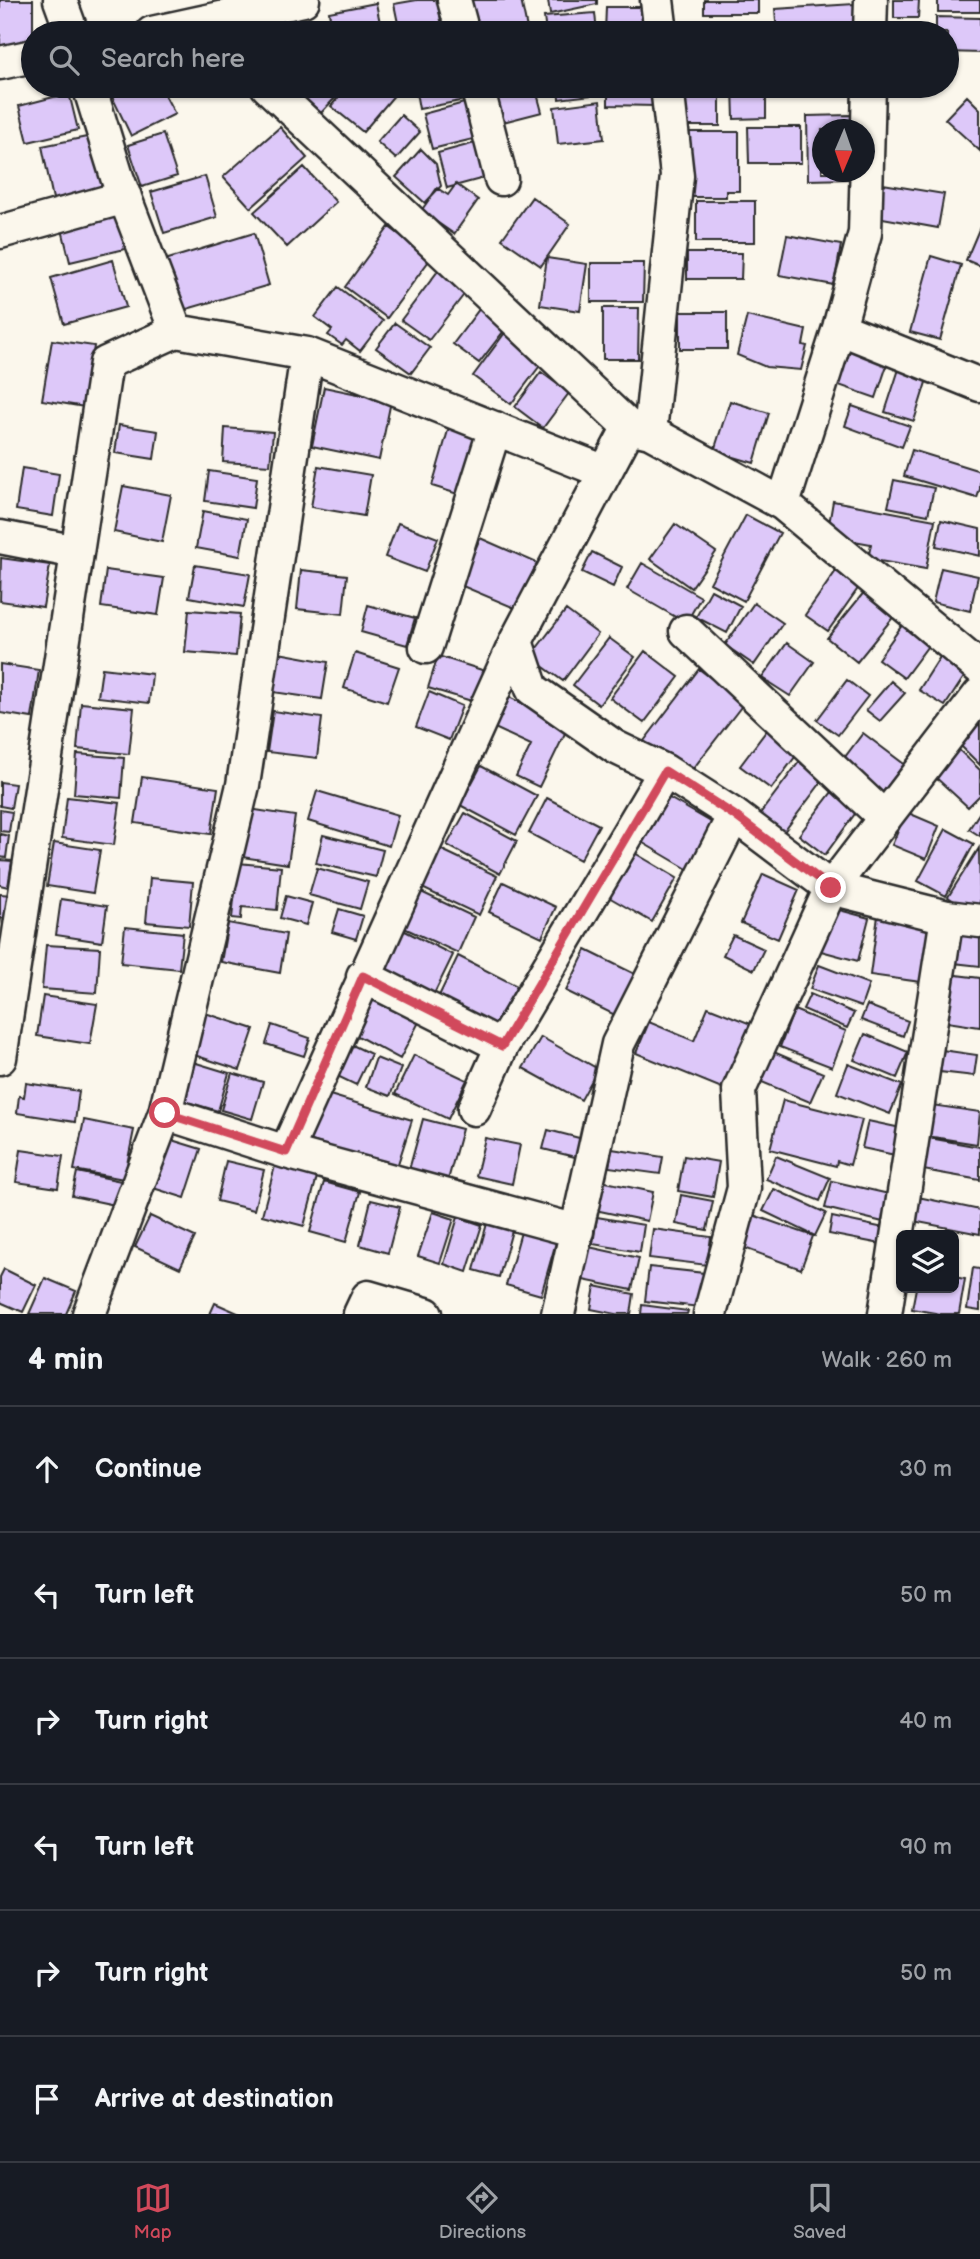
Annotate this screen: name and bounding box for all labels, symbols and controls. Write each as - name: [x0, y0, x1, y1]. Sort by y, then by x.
- search box: [21, 21, 959, 98]
- icon: search: [45, 41, 83, 79]
- text: Search here: [101, 44, 245, 75]
- north arrow: [812, 119, 875, 182]
- route end: [815, 872, 846, 903]
- route start: [149, 1097, 180, 1128]
- map controls: [896, 1230, 959, 1293]
- button: layers: [896, 1230, 959, 1293]
- text: 4 min: [28, 1342, 103, 1378]
- text: Walk · 260 m: [822, 1346, 952, 1374]
- icon: ahead: [28, 1450, 66, 1488]
- text: Continue: [95, 1454, 202, 1485]
- text: 30 m: [899, 1455, 952, 1483]
- icon: left: [28, 1576, 66, 1614]
- text: Turn left: [95, 1580, 194, 1611]
- text: 50 m: [900, 1581, 952, 1609]
- icon: right: [28, 1702, 66, 1740]
- text: Turn right: [95, 1706, 208, 1737]
- text: 40 m: [899, 1707, 952, 1735]
- icon: left: [28, 1828, 66, 1866]
- text: Turn left: [95, 1832, 194, 1863]
- text: 90 m: [900, 1833, 952, 1861]
- icon: right: [28, 1954, 66, 1992]
- text: Turn right: [95, 1958, 208, 1989]
- text: 50 m: [900, 1959, 952, 1987]
- icon: arrive: [28, 2080, 66, 2118]
- text: Arrive at destination: [95, 2084, 334, 2115]
- tab: Map: [134, 2179, 172, 2244]
- tab: Directions: [439, 2179, 526, 2244]
- tab: Saved: [793, 2179, 846, 2244]

